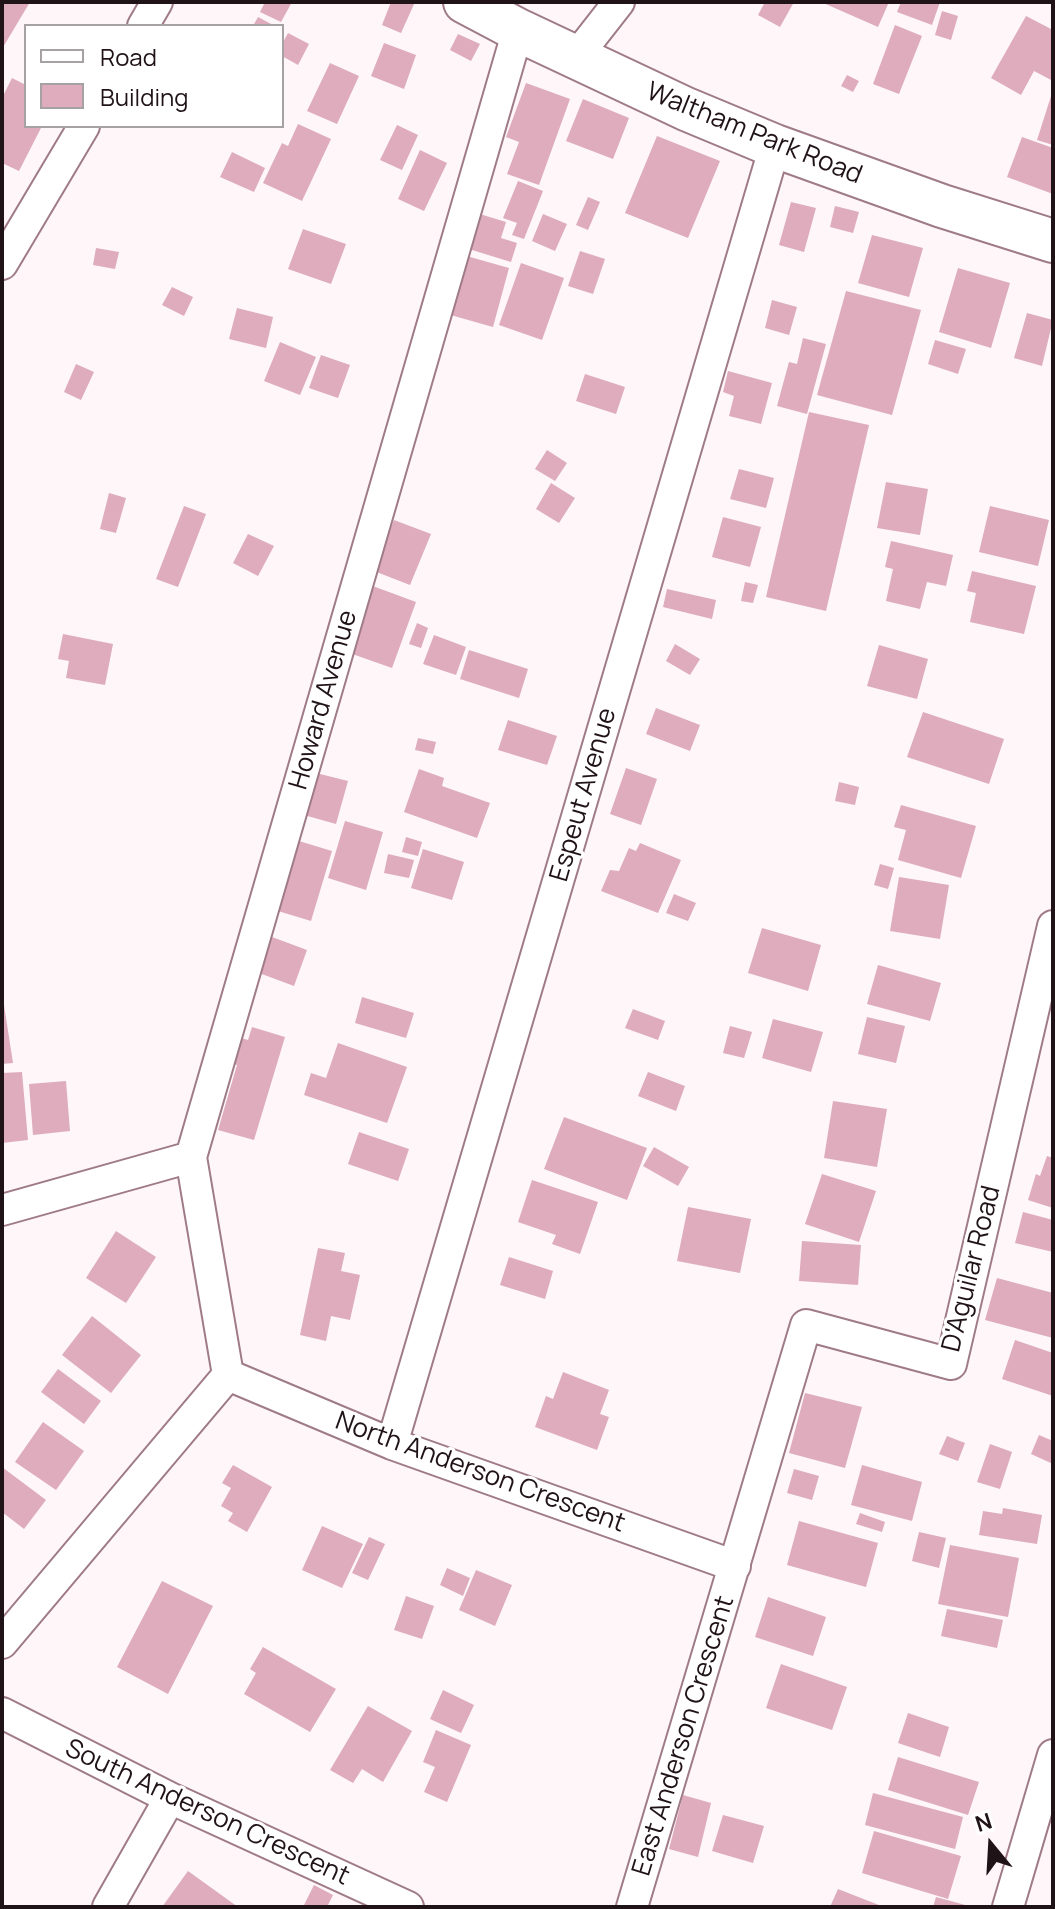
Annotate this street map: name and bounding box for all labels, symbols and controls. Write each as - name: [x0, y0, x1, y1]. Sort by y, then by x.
- legend: [24, 24, 284, 128]
- text: Road: [100, 40, 157, 73]
- street label: Waltham Park Road: [642, 76, 866, 192]
- text: Building: [100, 80, 188, 113]
- street label: Howard Avenue: [284, 607, 364, 793]
- street label: Espeut Avenue: [544, 705, 624, 885]
- street label: D'Aguilar Road: [936, 1183, 1008, 1355]
- street label: North Anderson Crescent: [331, 1406, 629, 1540]
- street label: East Anderson Crescent: [627, 1592, 741, 1880]
- street label: South Anderson Crescent: [60, 1733, 354, 1893]
- north arrow: [951, 1805, 1031, 1885]
- text: N: [971, 1805, 996, 1839]

